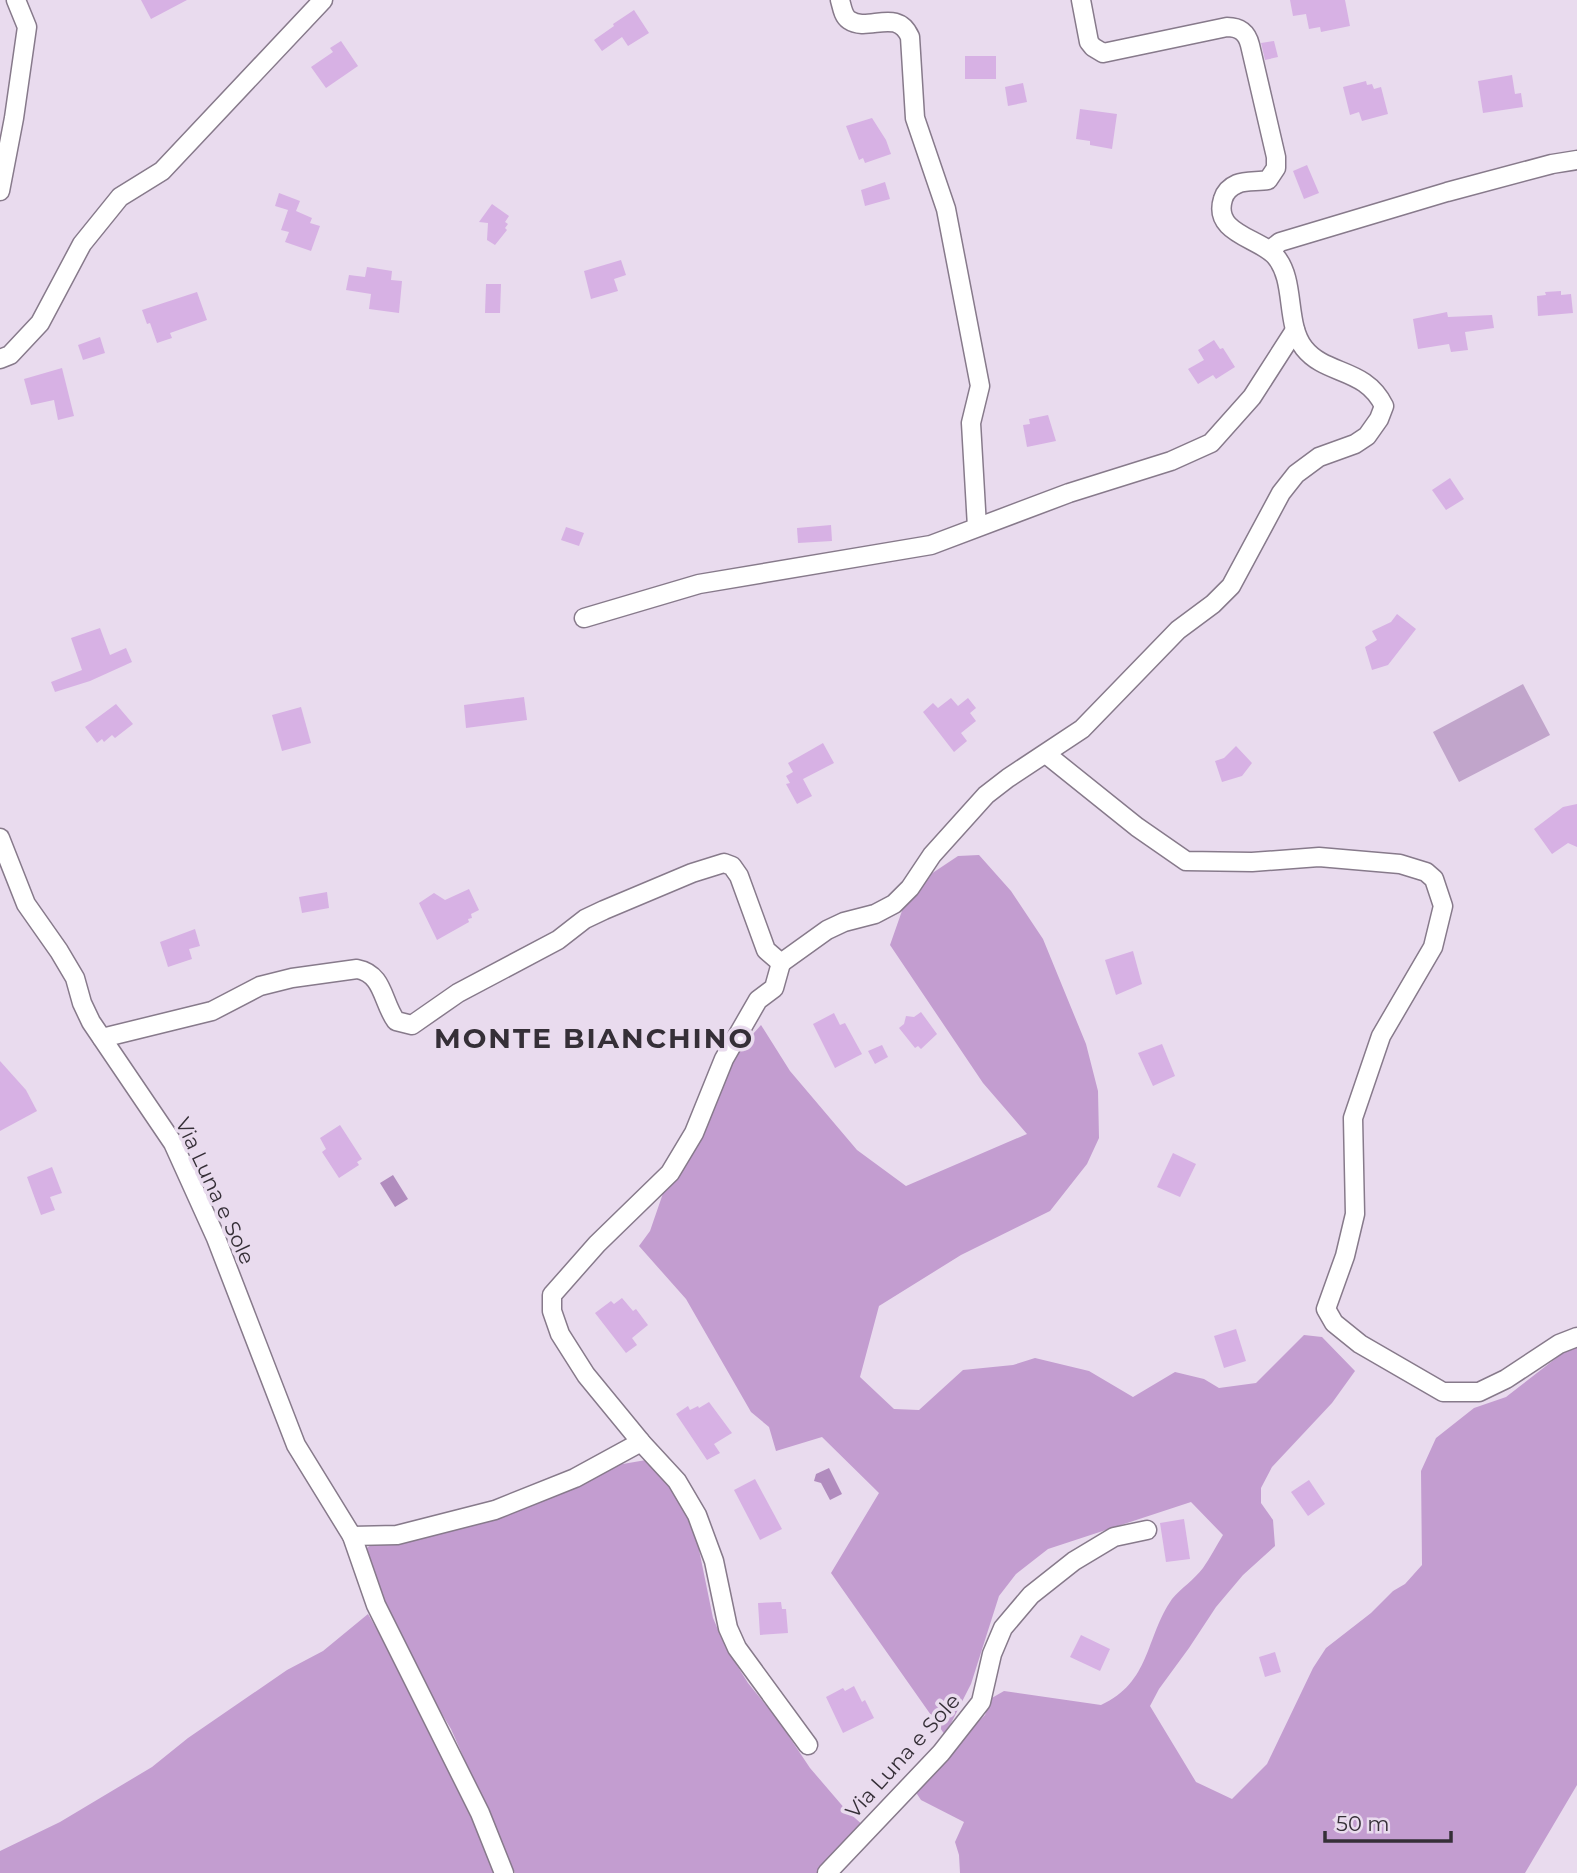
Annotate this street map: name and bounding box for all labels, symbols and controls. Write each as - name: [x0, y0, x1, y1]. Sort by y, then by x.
- district label: MONTE BIANCHINO: [434, 1021, 754, 1055]
- street label: Via Luna e Sole: [171, 1114, 260, 1268]
- street label: Via Luna e Sole: [840, 1688, 965, 1823]
- scale bar: [1325, 1800, 1451, 1844]
- text: 50 m: [1336, 1811, 1390, 1836]

